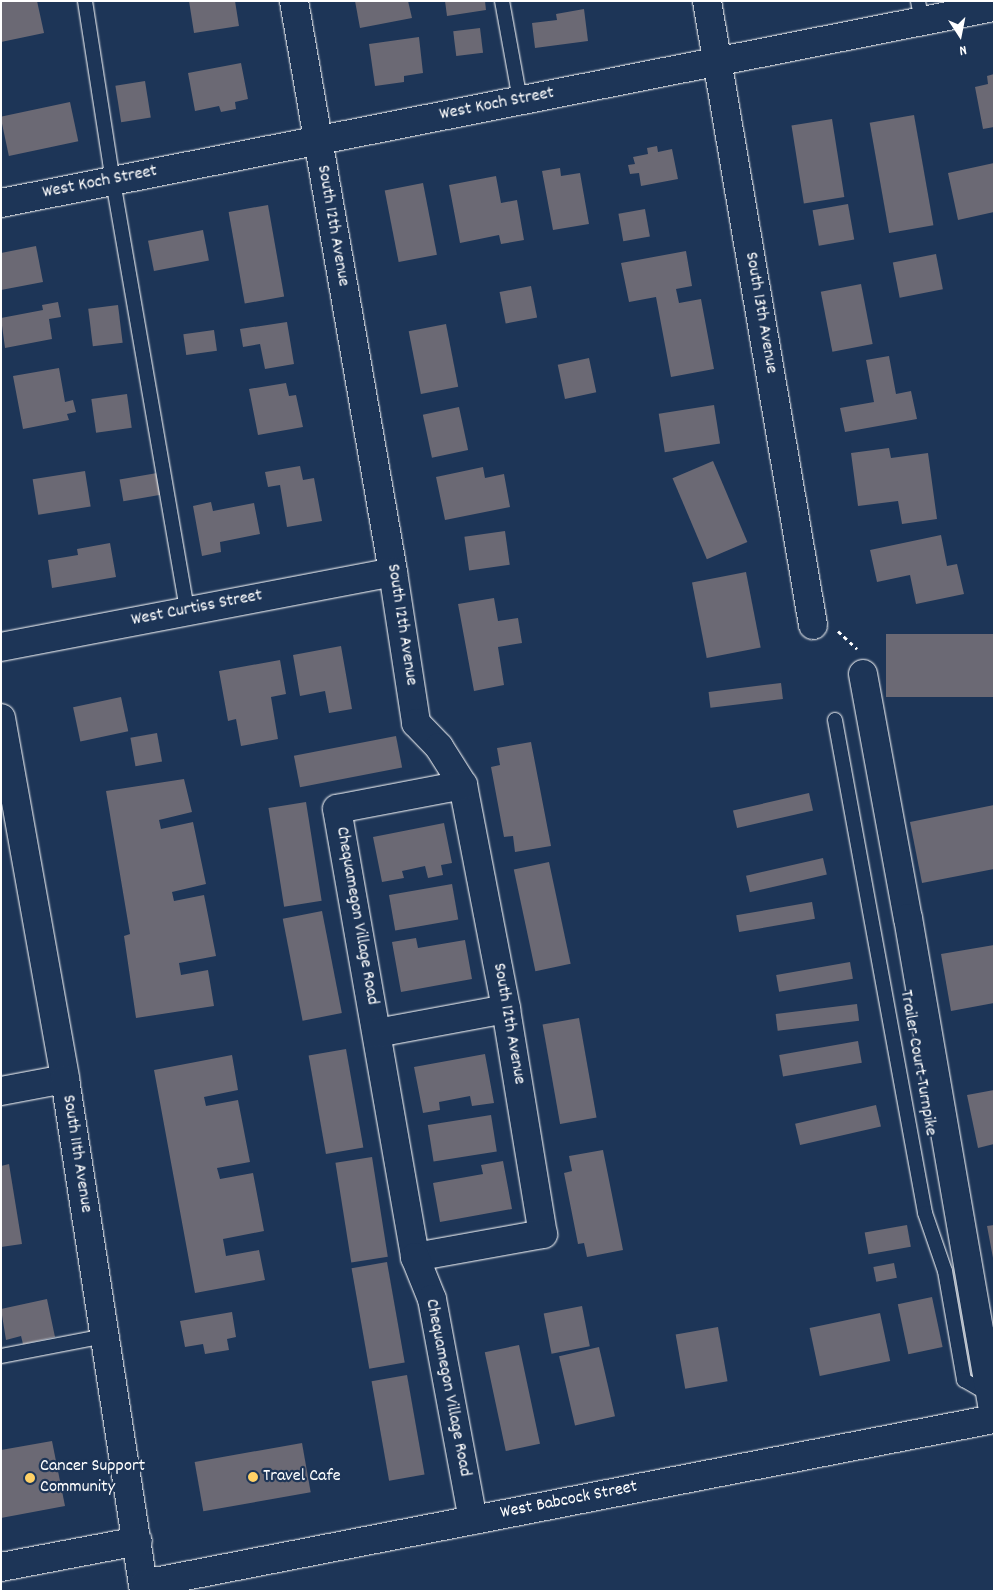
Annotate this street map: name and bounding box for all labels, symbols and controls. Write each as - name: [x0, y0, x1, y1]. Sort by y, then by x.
- north arrow: [935, 10, 985, 60]
- text: N: [958, 39, 968, 60]
- street label: West Koch Street: [438, 83, 556, 127]
- street label: West Koch Street: [41, 161, 159, 205]
- street label: South 12th Avenue: [311, 164, 353, 288]
- street label: South 13th Avenue: [739, 251, 781, 375]
- street label: South 12th Avenue: [381, 563, 421, 687]
- street label: West Curtiss Street: [130, 586, 264, 632]
- street label: Chequamegon Village Road: [330, 825, 382, 1007]
- street label: South 12th Avenue: [487, 962, 529, 1086]
- street label: Trailer Court Turnpike: [894, 988, 940, 1138]
- street label: South 11th Avenue: [56, 1094, 96, 1214]
- street label: Chequamegon Village Road: [419, 1297, 475, 1479]
- place label: Cancer Support Community: [40, 1457, 145, 1500]
- place label: Travel Cafe: [263, 1466, 341, 1488]
- marker: Travel Cafe: [247, 1471, 259, 1483]
- marker: Cancer Support Community: [24, 1472, 36, 1484]
- street label: West Babcock Street: [499, 1477, 639, 1525]

